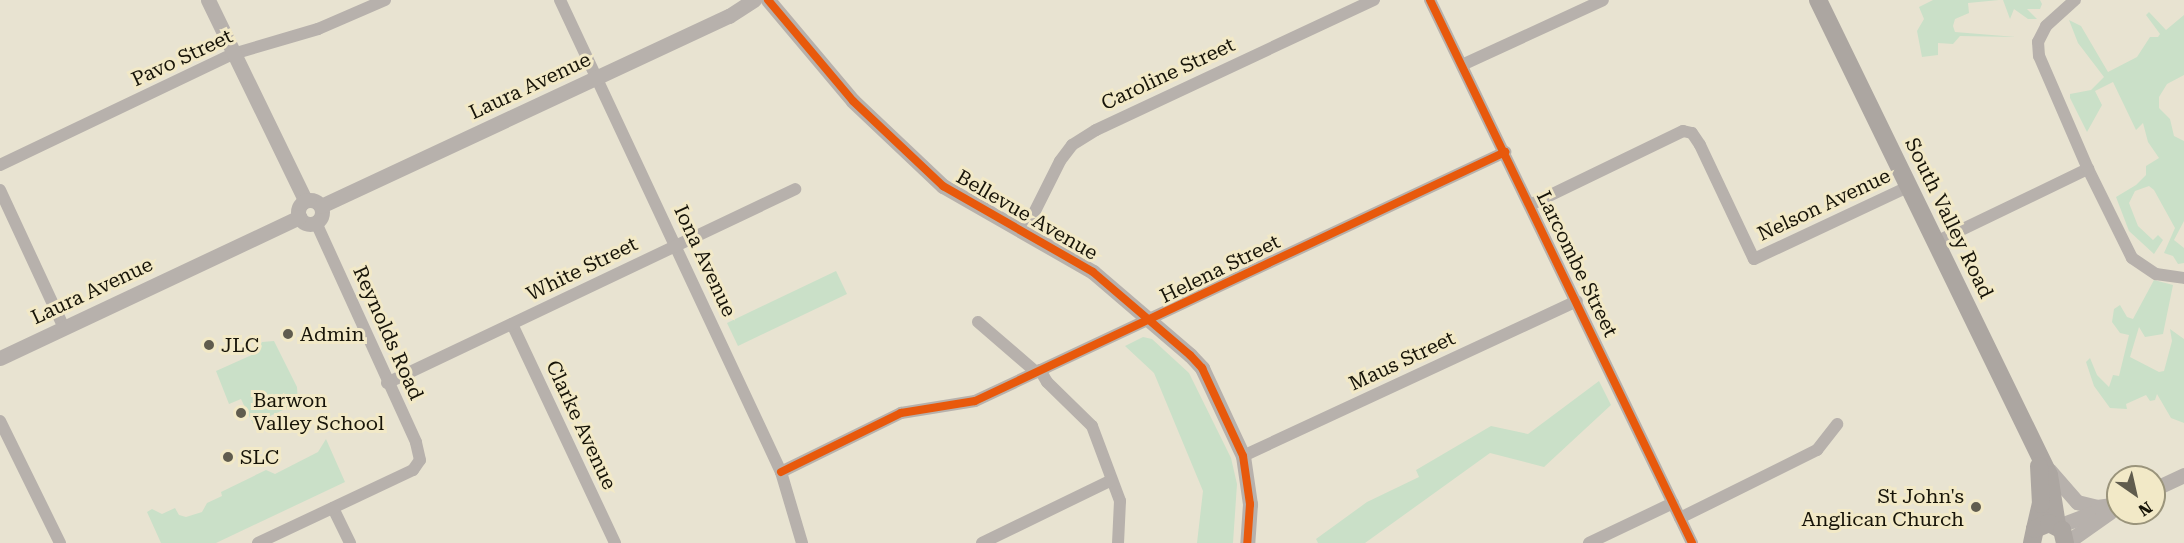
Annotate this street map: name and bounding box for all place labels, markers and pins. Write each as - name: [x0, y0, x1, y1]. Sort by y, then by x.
- place label: Admin: [300, 322, 364, 346]
- marker: Admin: [281, 327, 295, 341]
- place label: JLC: [221, 333, 259, 357]
- marker: JLC: [202, 338, 216, 352]
- place label: Barwon Valley School: [253, 389, 384, 436]
- marker: Barwon Valley School: [234, 406, 248, 420]
- place label: SLC: [240, 445, 279, 469]
- marker: SLC: [221, 450, 235, 464]
- place label: St John's Anglican Church: [1802, 484, 1964, 531]
- marker: St John's Anglican Church: [1969, 500, 1983, 514]

